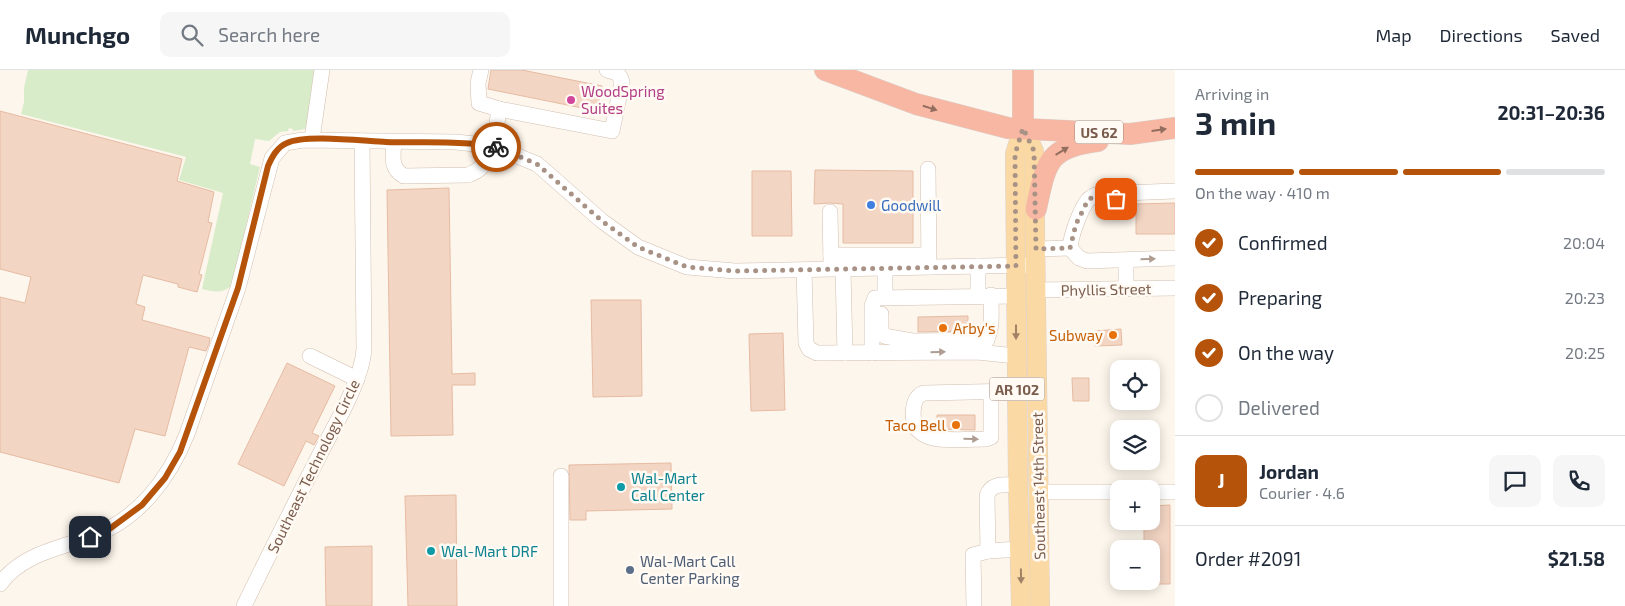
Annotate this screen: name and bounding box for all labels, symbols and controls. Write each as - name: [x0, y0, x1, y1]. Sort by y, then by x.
- search box: [160, 12, 510, 57]
- text: Munchgo: [25, 20, 130, 49]
- icon: search: [178, 21, 206, 49]
- text: Search here: [218, 23, 320, 46]
- text: Map: [1375, 24, 1412, 46]
- text: Directions: [1440, 24, 1523, 46]
- text: Saved: [1551, 24, 1600, 46]
- place label: WoodSpring Suites: [581, 82, 665, 117]
- text: Arriving in: [1195, 84, 1269, 103]
- marker: WoodSpring Suites: [565, 94, 577, 106]
- text: 20:31–20:36: [1498, 101, 1605, 124]
- text: 3 min: [1195, 103, 1276, 141]
- one-way arrow: [923, 104, 938, 112]
- road number: US 62: [1075, 121, 1123, 144]
- courier: [471, 122, 521, 172]
- one-way arrow: [1151, 126, 1167, 134]
- icon: bike: [482, 133, 510, 161]
- one-way arrow: [1055, 146, 1068, 155]
- pin: [1095, 178, 1137, 220]
- text: On the way · 410 m: [1195, 183, 1330, 202]
- icon: bag: [1102, 185, 1130, 213]
- place label: Goodwill: [881, 196, 942, 214]
- marker: Goodwill: [865, 199, 877, 211]
- icon: check: [1195, 229, 1223, 257]
- text: Confirmed: [1238, 231, 1328, 254]
- text: 20:04: [1563, 233, 1605, 252]
- one-way arrow: [1140, 255, 1156, 263]
- street label: Phyllis Street: [1060, 279, 1152, 299]
- icon: check: [1195, 284, 1223, 312]
- text: Preparing: [1238, 286, 1322, 309]
- text: 20:23: [1565, 288, 1605, 307]
- place label: Arby's: [953, 319, 996, 337]
- marker: Arby's: [937, 322, 949, 334]
- one-way arrow: [1012, 324, 1020, 340]
- place label: Subway: [1049, 326, 1103, 344]
- marker: Subway: [1107, 329, 1119, 341]
- icon: check: [1195, 339, 1223, 367]
- text: On the way: [1238, 341, 1334, 364]
- text: 20:25: [1565, 343, 1605, 362]
- one-way arrow: [931, 348, 947, 356]
- map controls: [1110, 360, 1160, 590]
- button: locate: [1110, 360, 1160, 410]
- street label: Southeast Technology Circle: [263, 376, 363, 556]
- road number: AR 102: [990, 378, 1044, 400]
- text: Delivered: [1238, 396, 1320, 419]
- street label: Southeast 14th Street: [1028, 412, 1048, 560]
- place label: Taco Bell: [885, 416, 947, 434]
- marker: Taco Bell: [950, 419, 962, 431]
- button: layers: [1110, 420, 1160, 470]
- one-way arrow: [963, 435, 979, 443]
- button: chat: [1489, 455, 1541, 507]
- button: phone: [1553, 455, 1605, 507]
- text: Jordan: [1259, 460, 1319, 483]
- place label: Wal-Mart Call Center: [631, 469, 705, 504]
- text: J: [1217, 469, 1225, 492]
- button: +: [1110, 480, 1160, 530]
- marker: Wal-Mart Call Center: [615, 481, 627, 493]
- text: Courier · 4.6: [1259, 483, 1345, 502]
- pin: [69, 516, 111, 558]
- icon: home: [76, 523, 104, 551]
- button: −: [1110, 540, 1160, 590]
- place label: Wal-Mart DRF: [441, 542, 538, 560]
- marker: Wal-Mart DRF: [425, 545, 437, 557]
- text: Order #2091: [1195, 547, 1301, 570]
- text: $21.58: [1548, 547, 1605, 570]
- place label: Wal-Mart Call Center Parking: [640, 552, 740, 587]
- marker: Wal-Mart Call Center Parking: [624, 564, 636, 576]
- one-way arrow: [1017, 569, 1025, 585]

